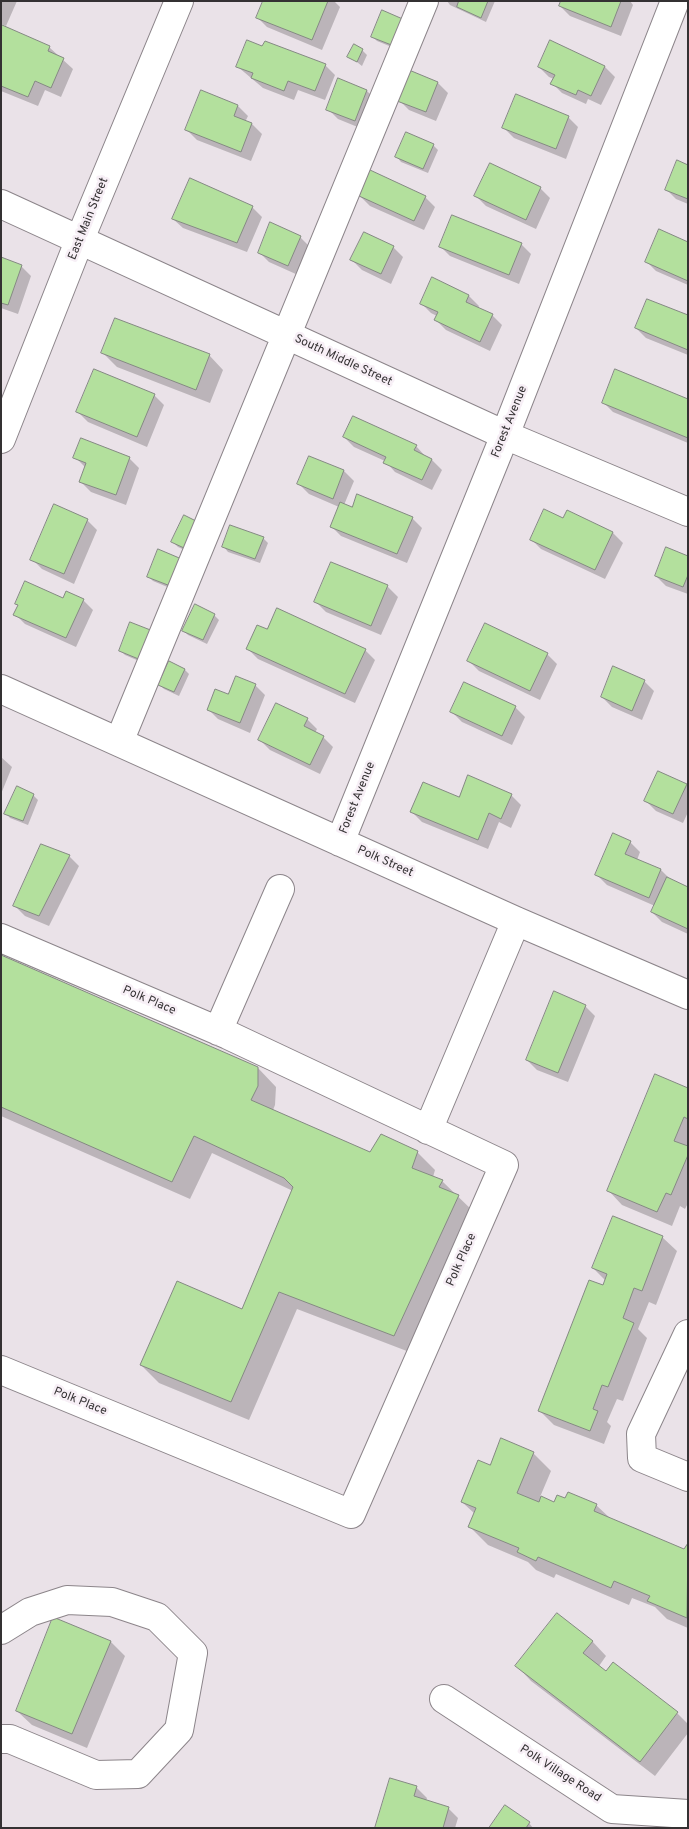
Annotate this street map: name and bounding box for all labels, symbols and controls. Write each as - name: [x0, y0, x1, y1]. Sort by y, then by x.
- street label: East Main Street: [66, 176, 112, 262]
- street label: South Middle Street: [292, 332, 394, 390]
- street label: Forest Avenue: [489, 384, 531, 460]
- street label: Forest Avenue: [337, 760, 379, 836]
- street label: Polk Street: [355, 843, 415, 881]
- street label: Polk Place: [120, 983, 178, 1019]
- street label: Polk Place: [444, 1231, 480, 1289]
- street label: Polk Place: [51, 1385, 109, 1419]
- street label: Polk Village Road: [517, 1742, 603, 1806]

